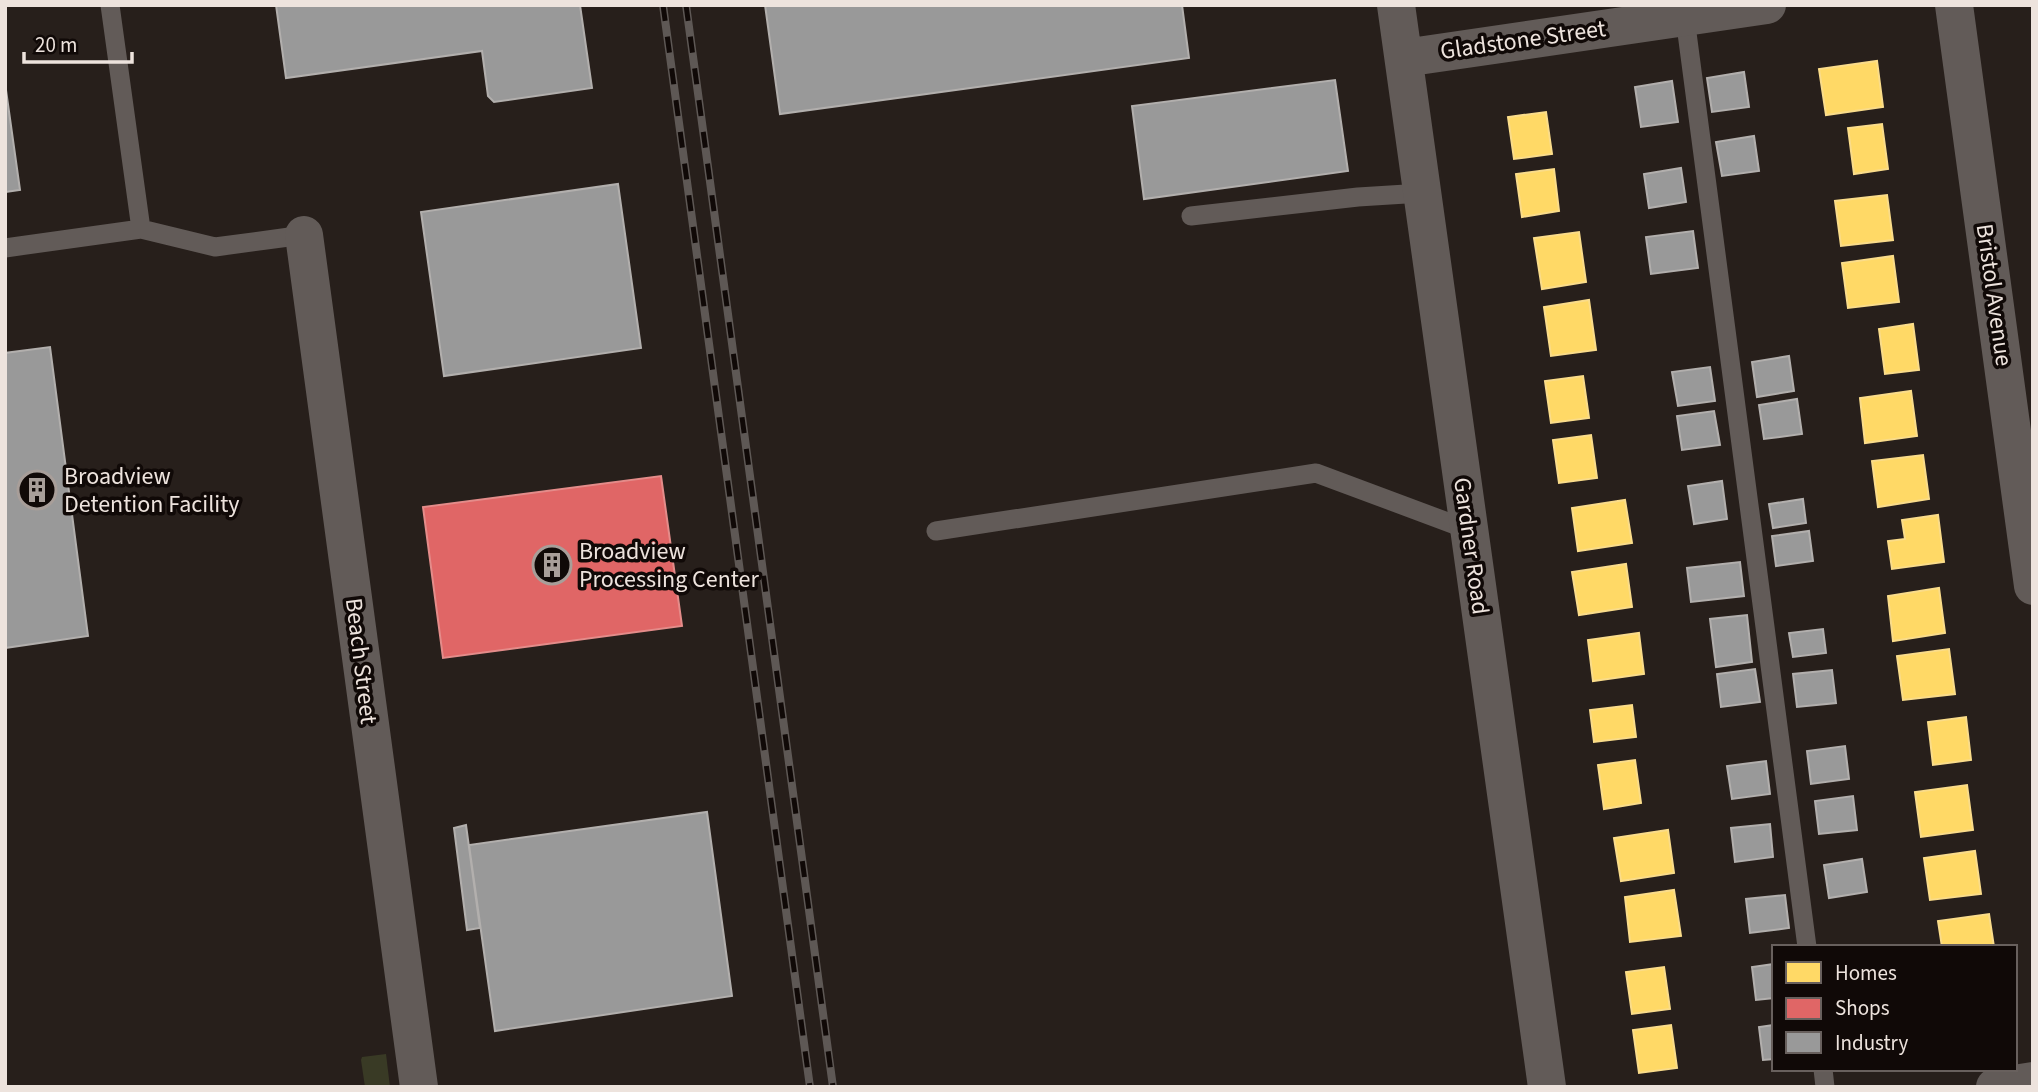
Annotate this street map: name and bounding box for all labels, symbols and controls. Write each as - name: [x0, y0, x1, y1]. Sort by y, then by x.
- street label: Gladstone Street: [1438, 11, 1608, 69]
- scale bar: [24, 21, 133, 65]
- text: 20 m: [35, 30, 77, 60]
- street label: Bristol Avenue: [1967, 221, 2021, 369]
- place label: Broadview Detention Facility: [64, 459, 240, 522]
- building icon: Broadview Detention Facility: [16, 469, 58, 511]
- street label: Gardner Road: [1444, 475, 1498, 617]
- place label: Broadview Processing Center: [579, 534, 759, 597]
- building icon: Broadview Processing Center: [531, 544, 573, 586]
- street label: Beach Street: [336, 596, 386, 726]
- legend: [1772, 945, 2017, 1071]
- text: Homes: [1835, 958, 1897, 988]
- text: Shops: [1835, 993, 1890, 1023]
- text: Industry: [1835, 1028, 1908, 1058]

